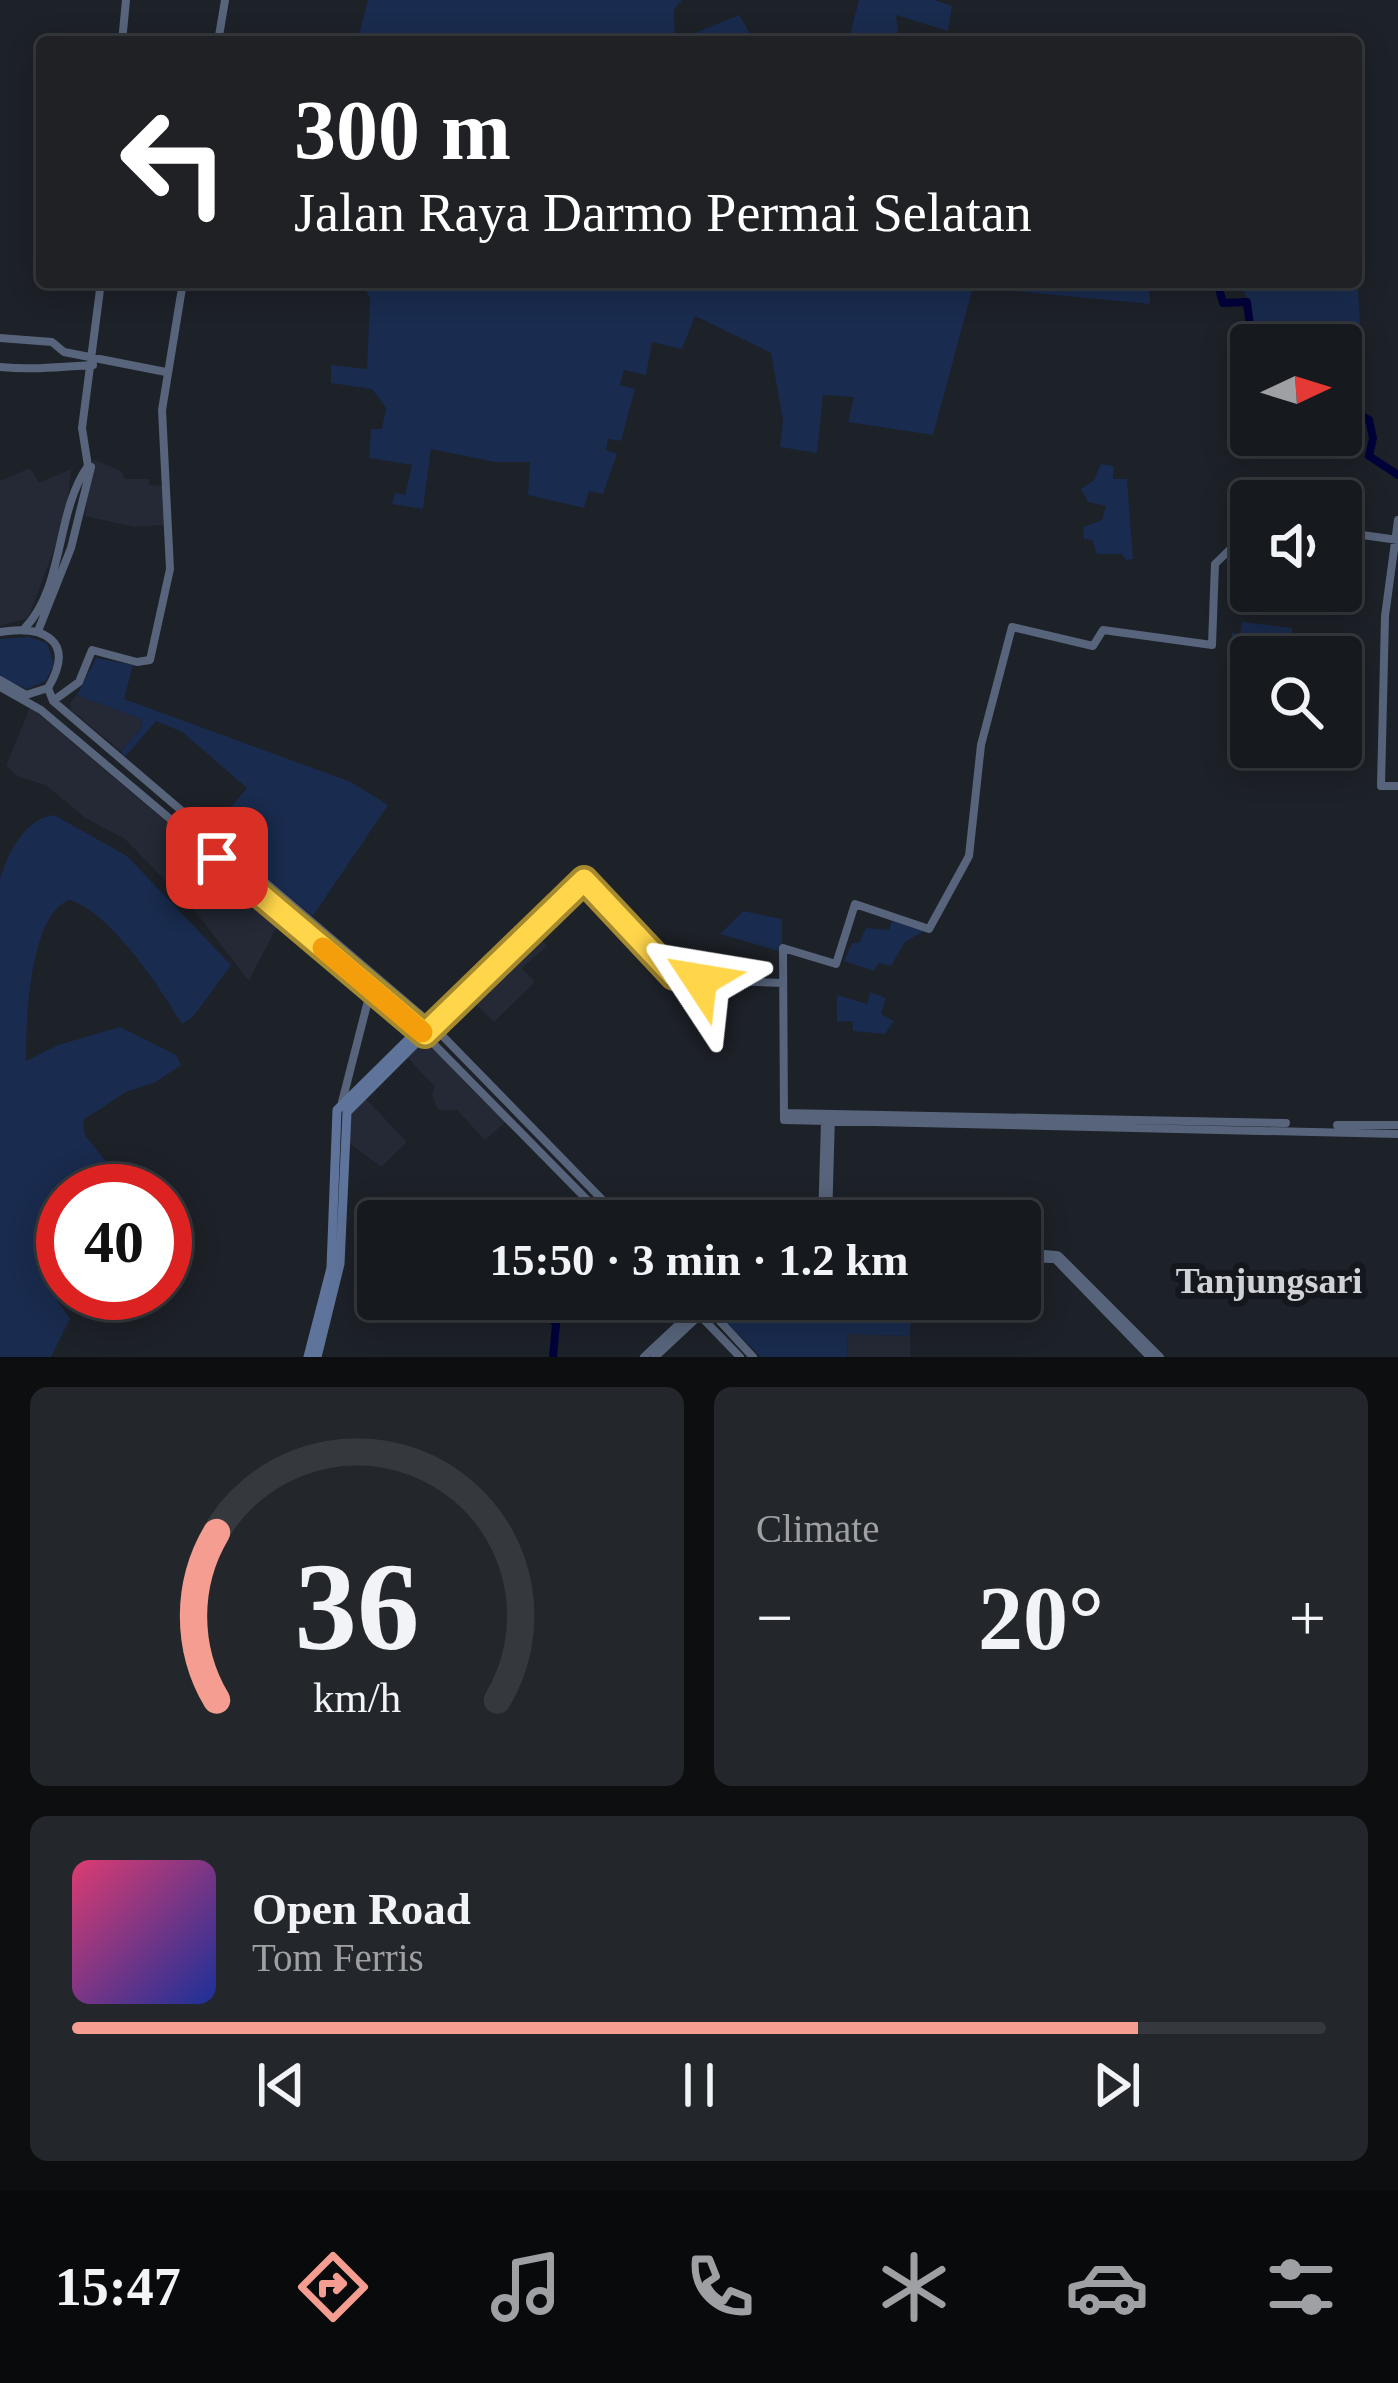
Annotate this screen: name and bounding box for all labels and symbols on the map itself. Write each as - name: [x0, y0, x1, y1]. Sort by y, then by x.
- north arrow: [1230, 324, 1362, 456]
- pin: [166, 807, 268, 909]
- position arrow: [637, 917, 763, 1043]
- speed limit sign: 40: [36, 1164, 192, 1320]
- district label: Tanjungsari: [1176, 1261, 1362, 1301]

